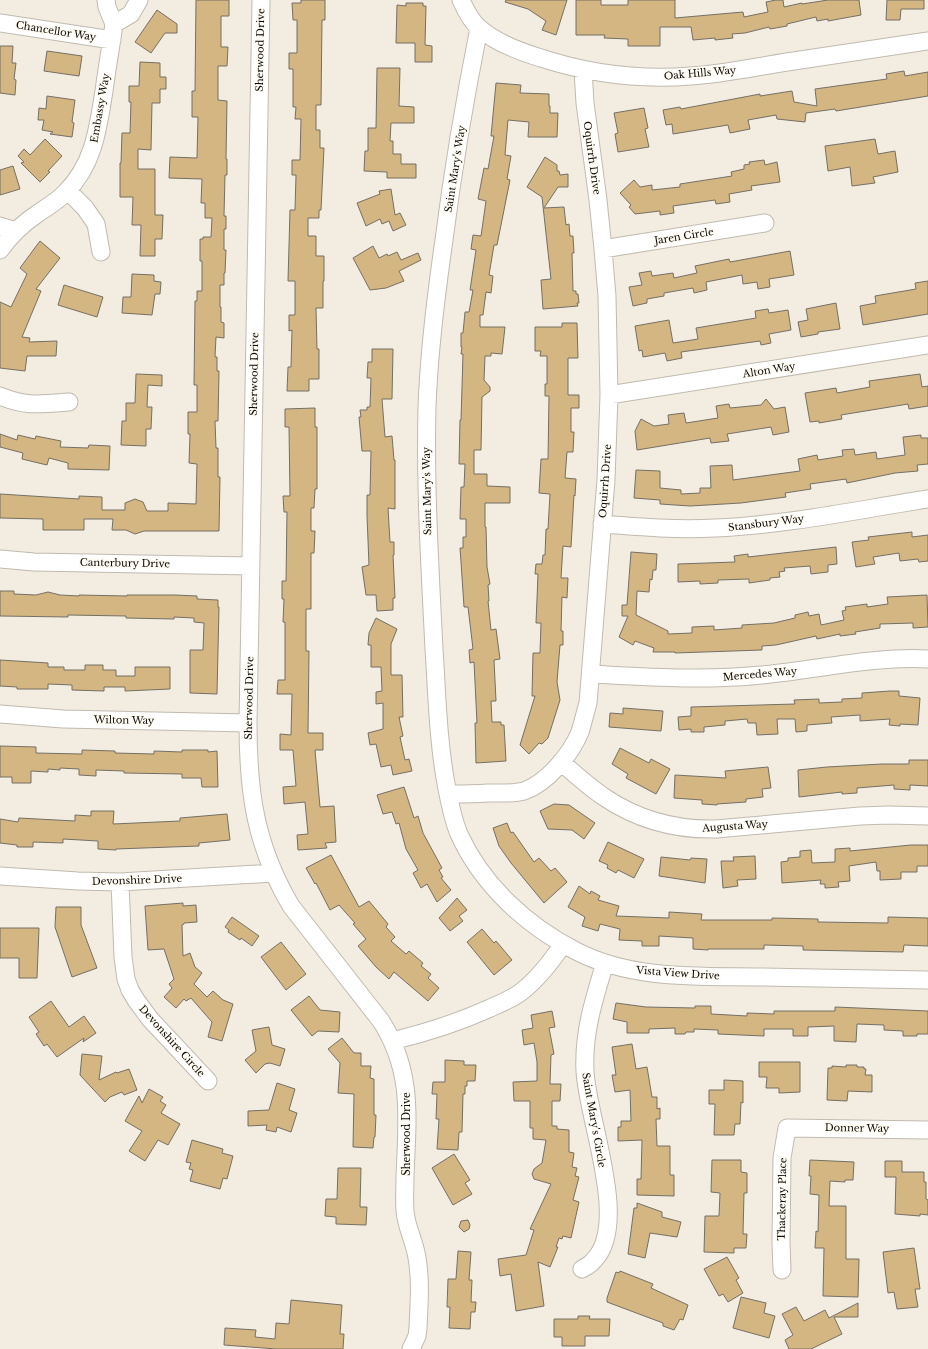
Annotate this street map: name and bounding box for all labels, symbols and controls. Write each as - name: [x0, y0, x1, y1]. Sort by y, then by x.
- street label: Sherwood Drive: [253, 8, 267, 92]
- street label: Chancellor Way: [15, 18, 98, 44]
- street label: Oak Hills Way: [663, 63, 737, 83]
- street label: Embassy Way: [88, 72, 113, 144]
- street label: Oquirrh Drive: [580, 120, 604, 196]
- street label: Saint Mary's Way: [442, 124, 468, 214]
- street label: Jaren Circle: [652, 225, 715, 247]
- street label: Sherwood Drive: [247, 332, 261, 416]
- street label: Alton Way: [741, 359, 797, 381]
- street label: Oquirrh Drive: [596, 443, 614, 518]
- street label: Saint Mary's Way: [420, 446, 434, 535]
- street label: Stansbury Way: [727, 512, 805, 534]
- street label: Canterbury Drive: [80, 556, 171, 570]
- street label: Sherwood Drive: [242, 656, 256, 740]
- street label: Mercedes Way: [722, 664, 798, 684]
- street label: Wilton Way: [93, 713, 155, 727]
- street label: Augusta Way: [701, 817, 769, 835]
- street label: Devonshire Drive: [92, 872, 183, 888]
- street label: Vista View Drive: [635, 964, 721, 982]
- street label: Devonshire Circle: [136, 1002, 208, 1080]
- street label: Saint Mary's Circle: [579, 1071, 609, 1169]
- street label: Sherwood Drive: [400, 1092, 413, 1176]
- street label: Donner Way: [825, 1121, 890, 1135]
- street label: Thackeray Place: [775, 1157, 789, 1241]

